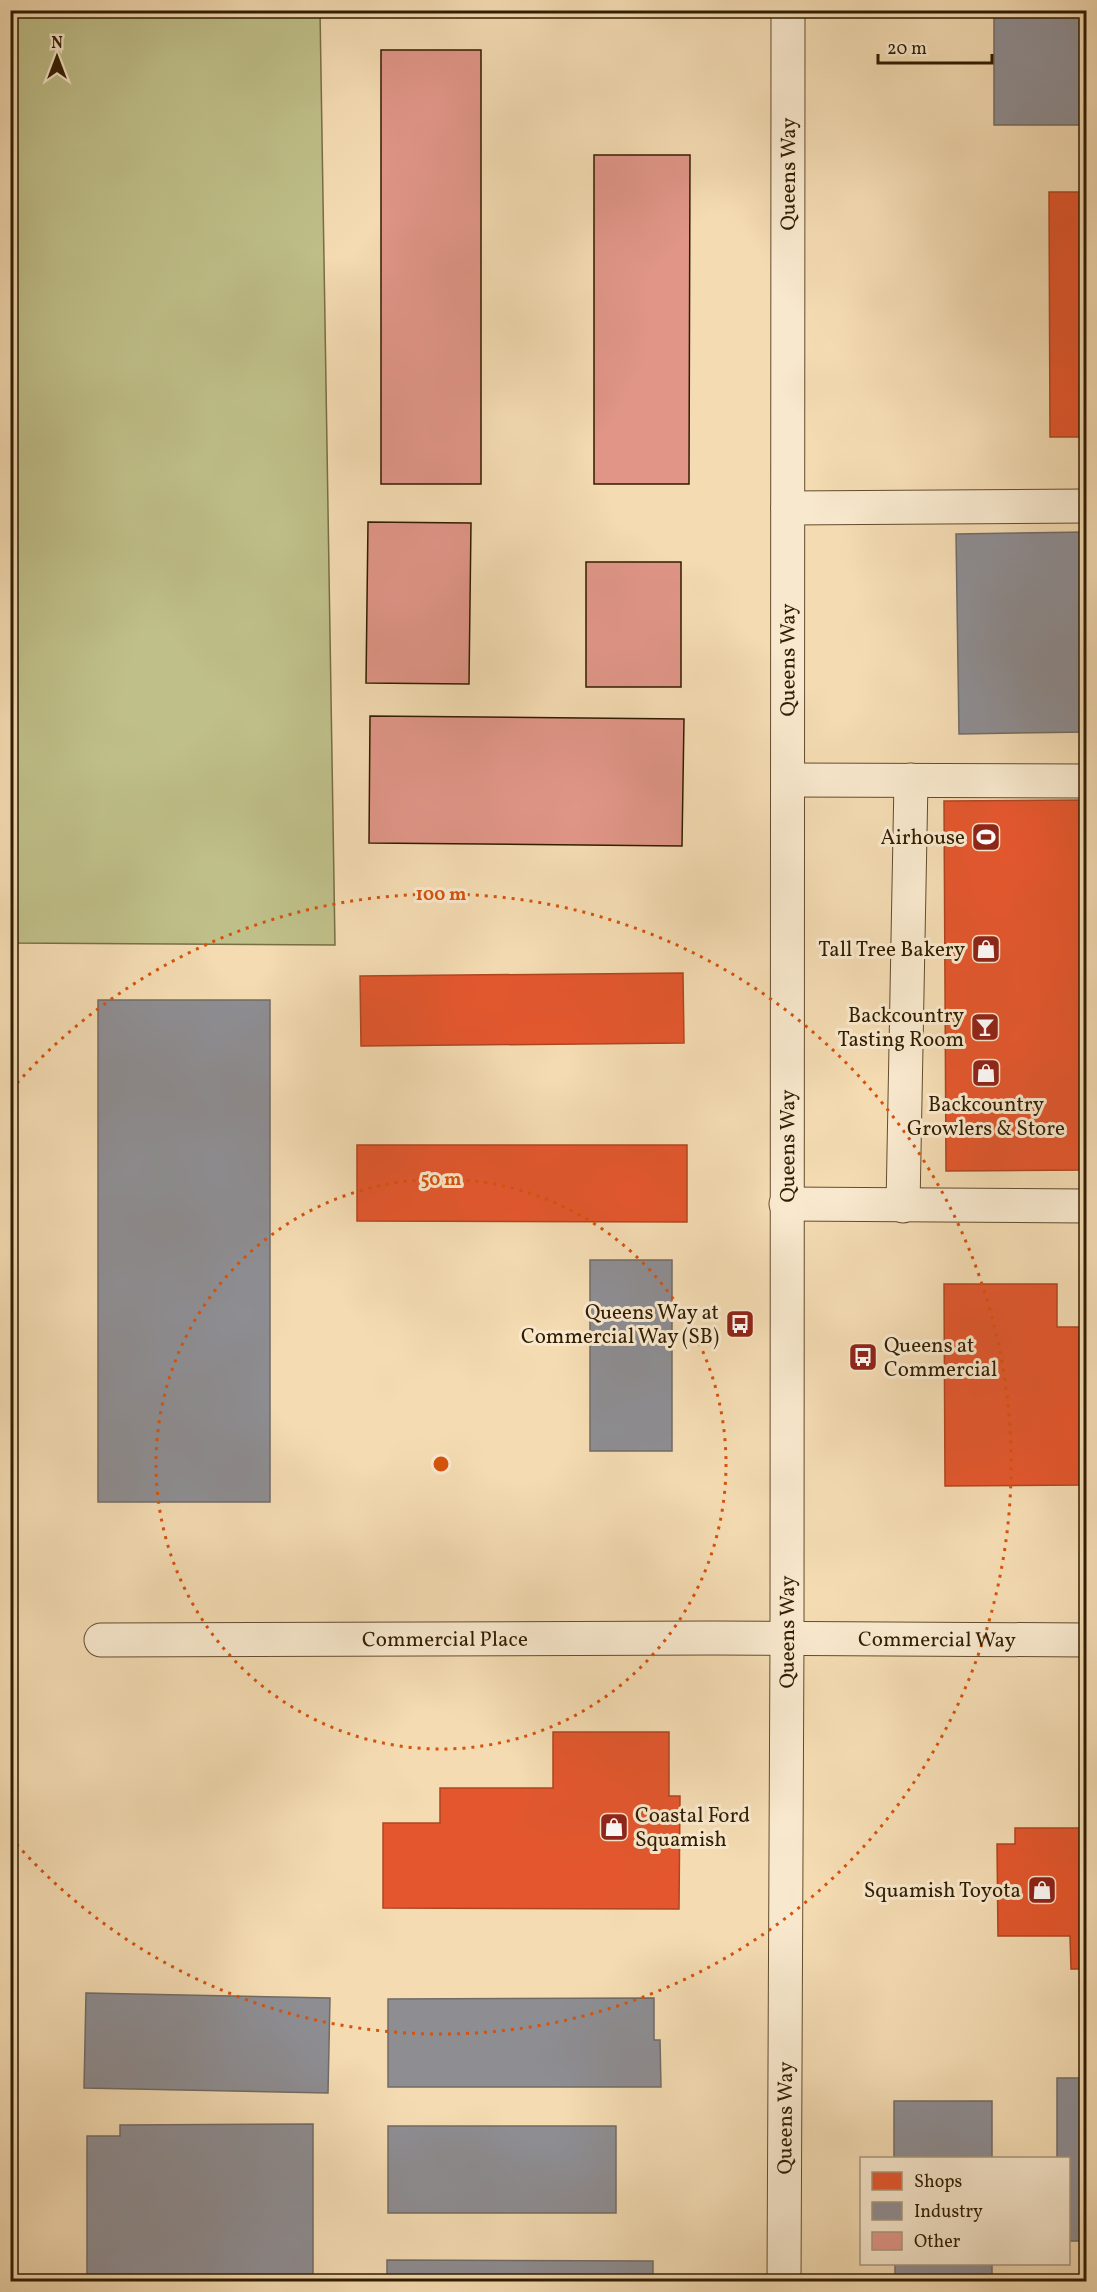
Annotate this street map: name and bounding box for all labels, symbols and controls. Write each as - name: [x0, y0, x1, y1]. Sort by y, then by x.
- north arrow: [27, 27, 87, 87]
- scale bar: [878, 27, 992, 65]
- text: N: [51, 33, 63, 55]
- text: 20 m: [887, 37, 927, 62]
- street label: Queens Way: [775, 117, 804, 231]
- street label: Queens Way: [775, 603, 804, 717]
- sports icon: Airhouse: [970, 821, 1002, 853]
- place label: Airhouse: [881, 824, 965, 853]
- text: 100 m: [416, 883, 466, 908]
- shop icon: Tall Tree Bakery: [970, 933, 1002, 965]
- place label: Tall Tree Bakery: [818, 936, 966, 965]
- place label: Backcountry Tasting Room: [837, 1002, 965, 1055]
- bar icon: Backcountry Tasting Room: [969, 1011, 1001, 1043]
- shop icon: Backcountry Growlers & Store: [970, 1057, 1002, 1089]
- street label: Queens Way: [774, 1089, 803, 1203]
- place label: Backcountry Growlers & Store: [907, 1091, 1065, 1144]
- text: 50 m: [421, 1168, 461, 1193]
- place label: Queens Way at Commercial Way (SB): [521, 1299, 719, 1352]
- bus stop icon: Queens Way at Commercial Way (SB): [724, 1308, 756, 1340]
- place label: Queens at Commercial: [884, 1332, 997, 1385]
- bus stop icon: Queens at Commercial: [847, 1341, 879, 1373]
- centre of rings: [431, 1454, 451, 1474]
- street label: Queens Way: [774, 1575, 803, 1689]
- street label: Commercial Place: [362, 1626, 528, 1655]
- street label: Commercial Way: [858, 1626, 1017, 1656]
- place label: Coastal Ford Squamish: [635, 1802, 750, 1855]
- shop icon: Coastal Ford Squamish: [598, 1811, 630, 1843]
- shop icon: Squamish Toyota: [1026, 1874, 1058, 1906]
- place label: Squamish Toyota: [864, 1877, 1021, 1906]
- street label: Queens Way: [772, 2061, 801, 2175]
- legend: [860, 2157, 1070, 2265]
- text: Shops: [914, 2170, 962, 2195]
- text: Industry: [914, 2200, 983, 2225]
- text: Other: [914, 2230, 961, 2255]

